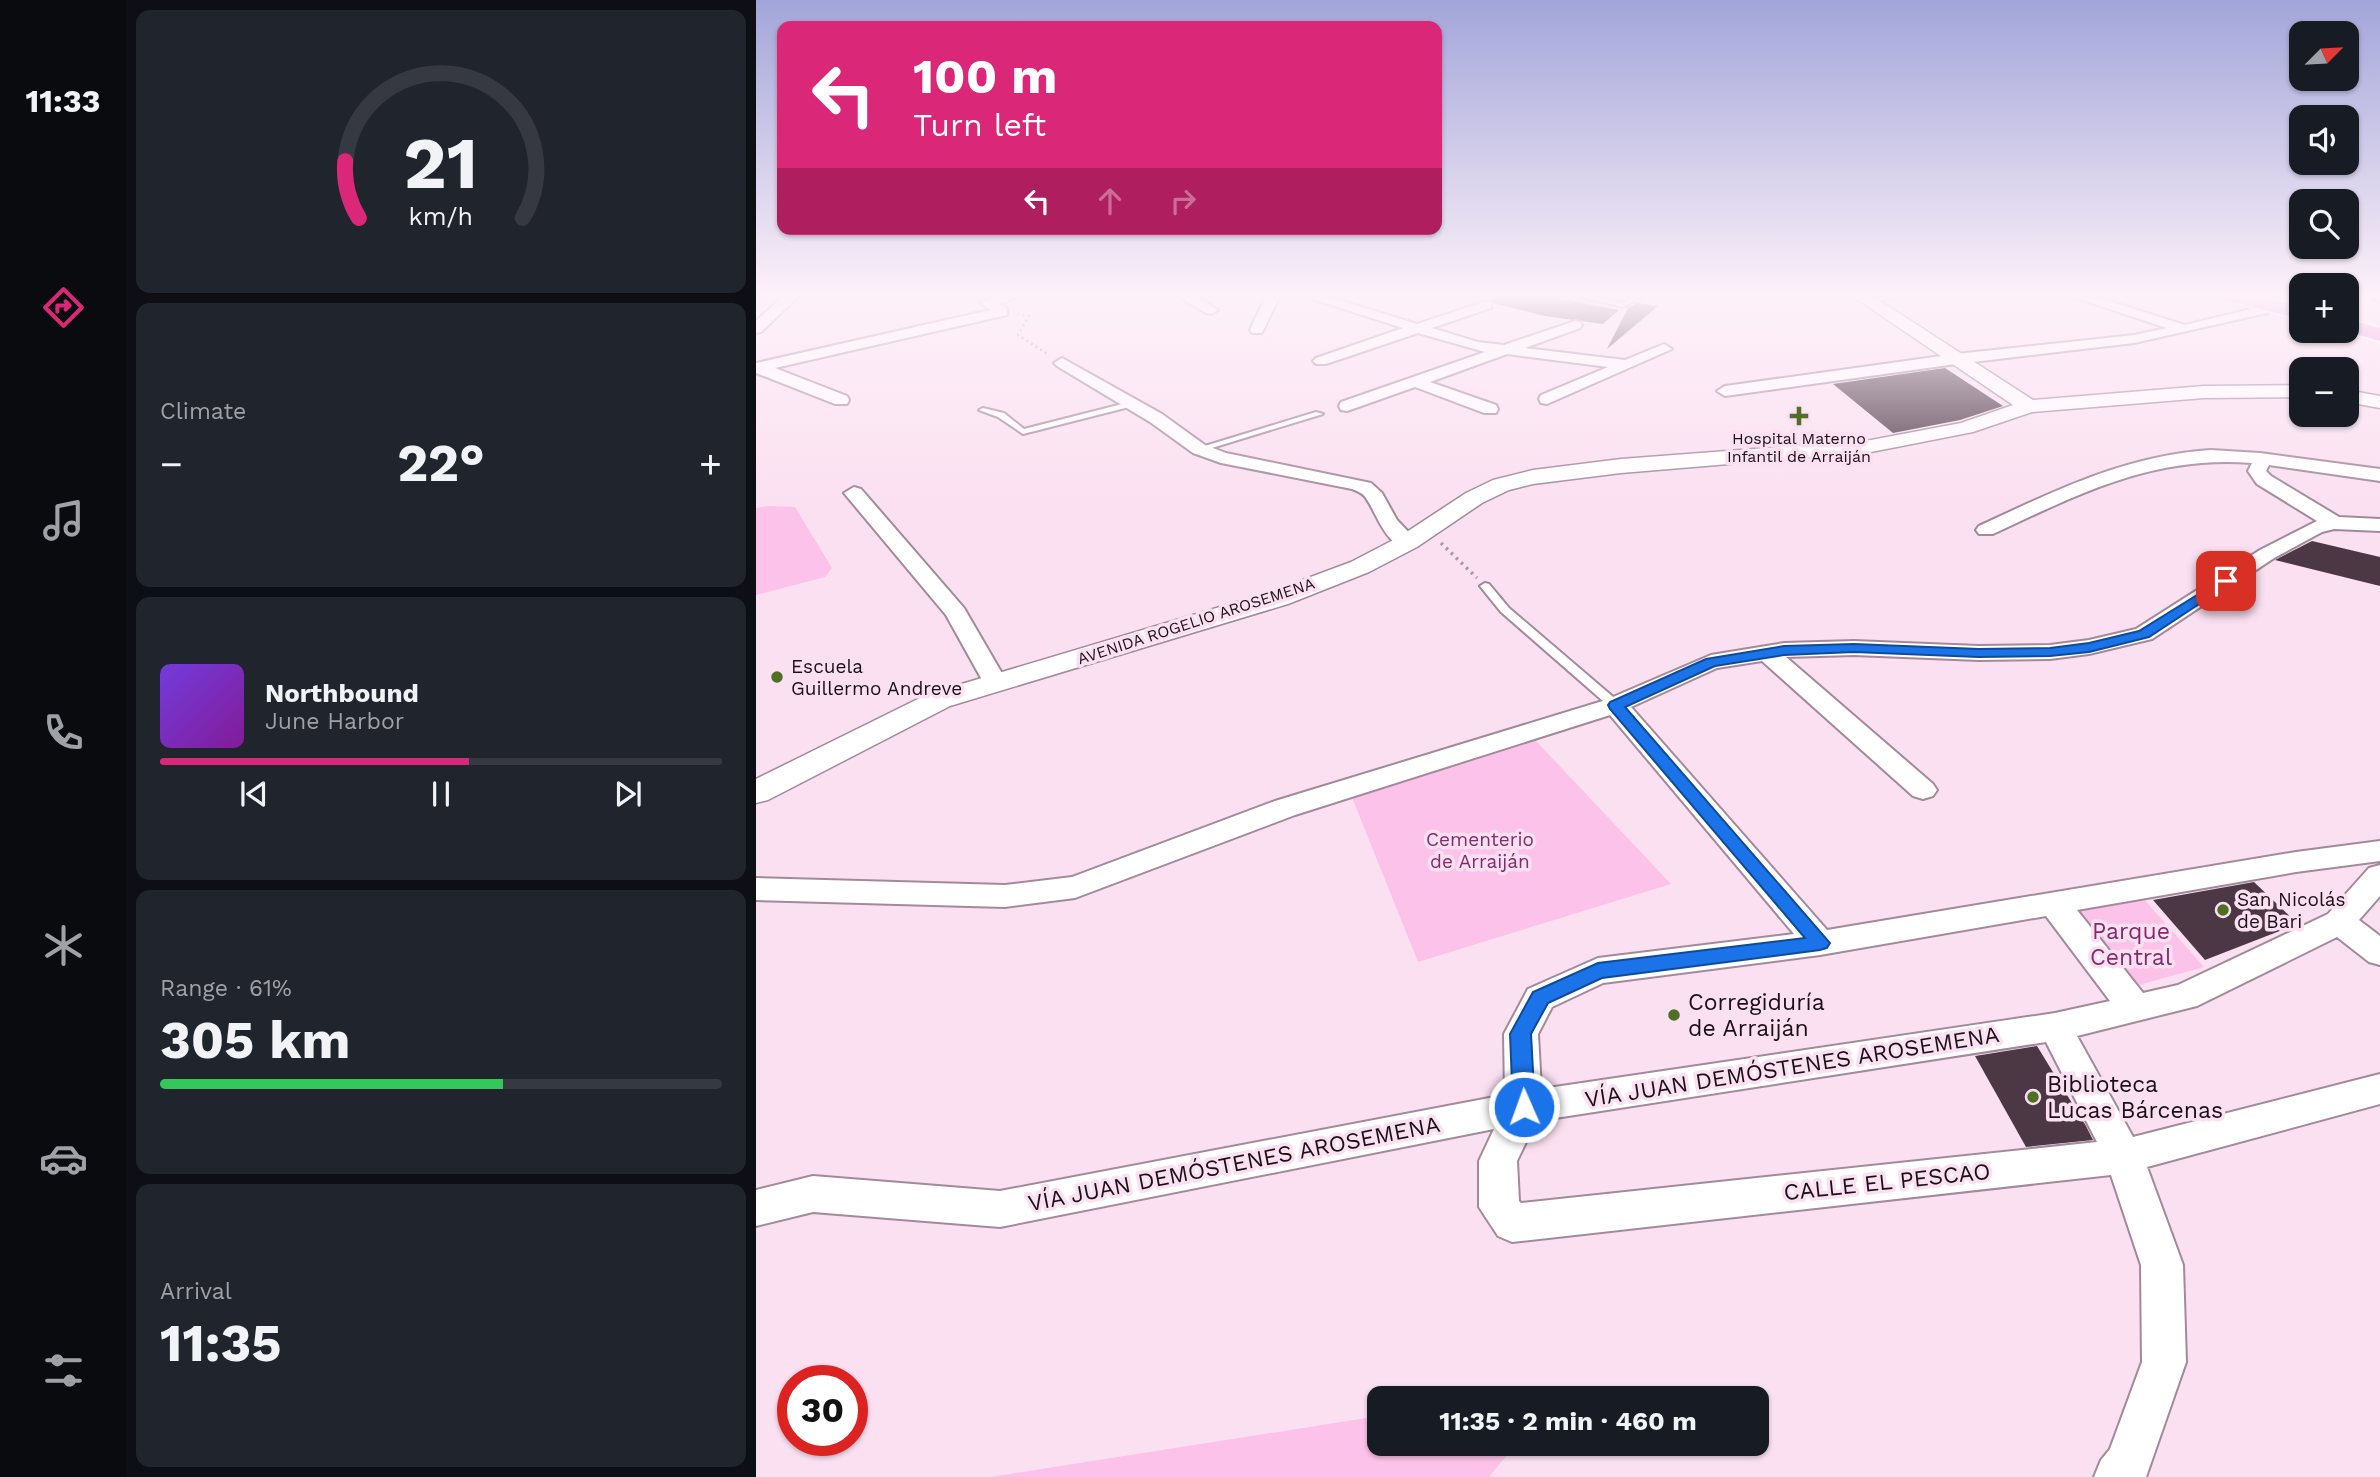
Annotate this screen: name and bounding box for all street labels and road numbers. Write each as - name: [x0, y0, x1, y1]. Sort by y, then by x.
- street label: AVENIDA ROGELIO AROSEMENA: [1075, 573, 1317, 668]
- street label: VÍA JUAN DEMÓSTENES AROSEMENA: [1583, 1020, 2001, 1113]
- street label: VÍA JUAN DEMÓSTENES AROSEMENA: [1025, 1110, 1442, 1217]
- street label: CALLE EL PESCAO: [1782, 1158, 1992, 1206]

